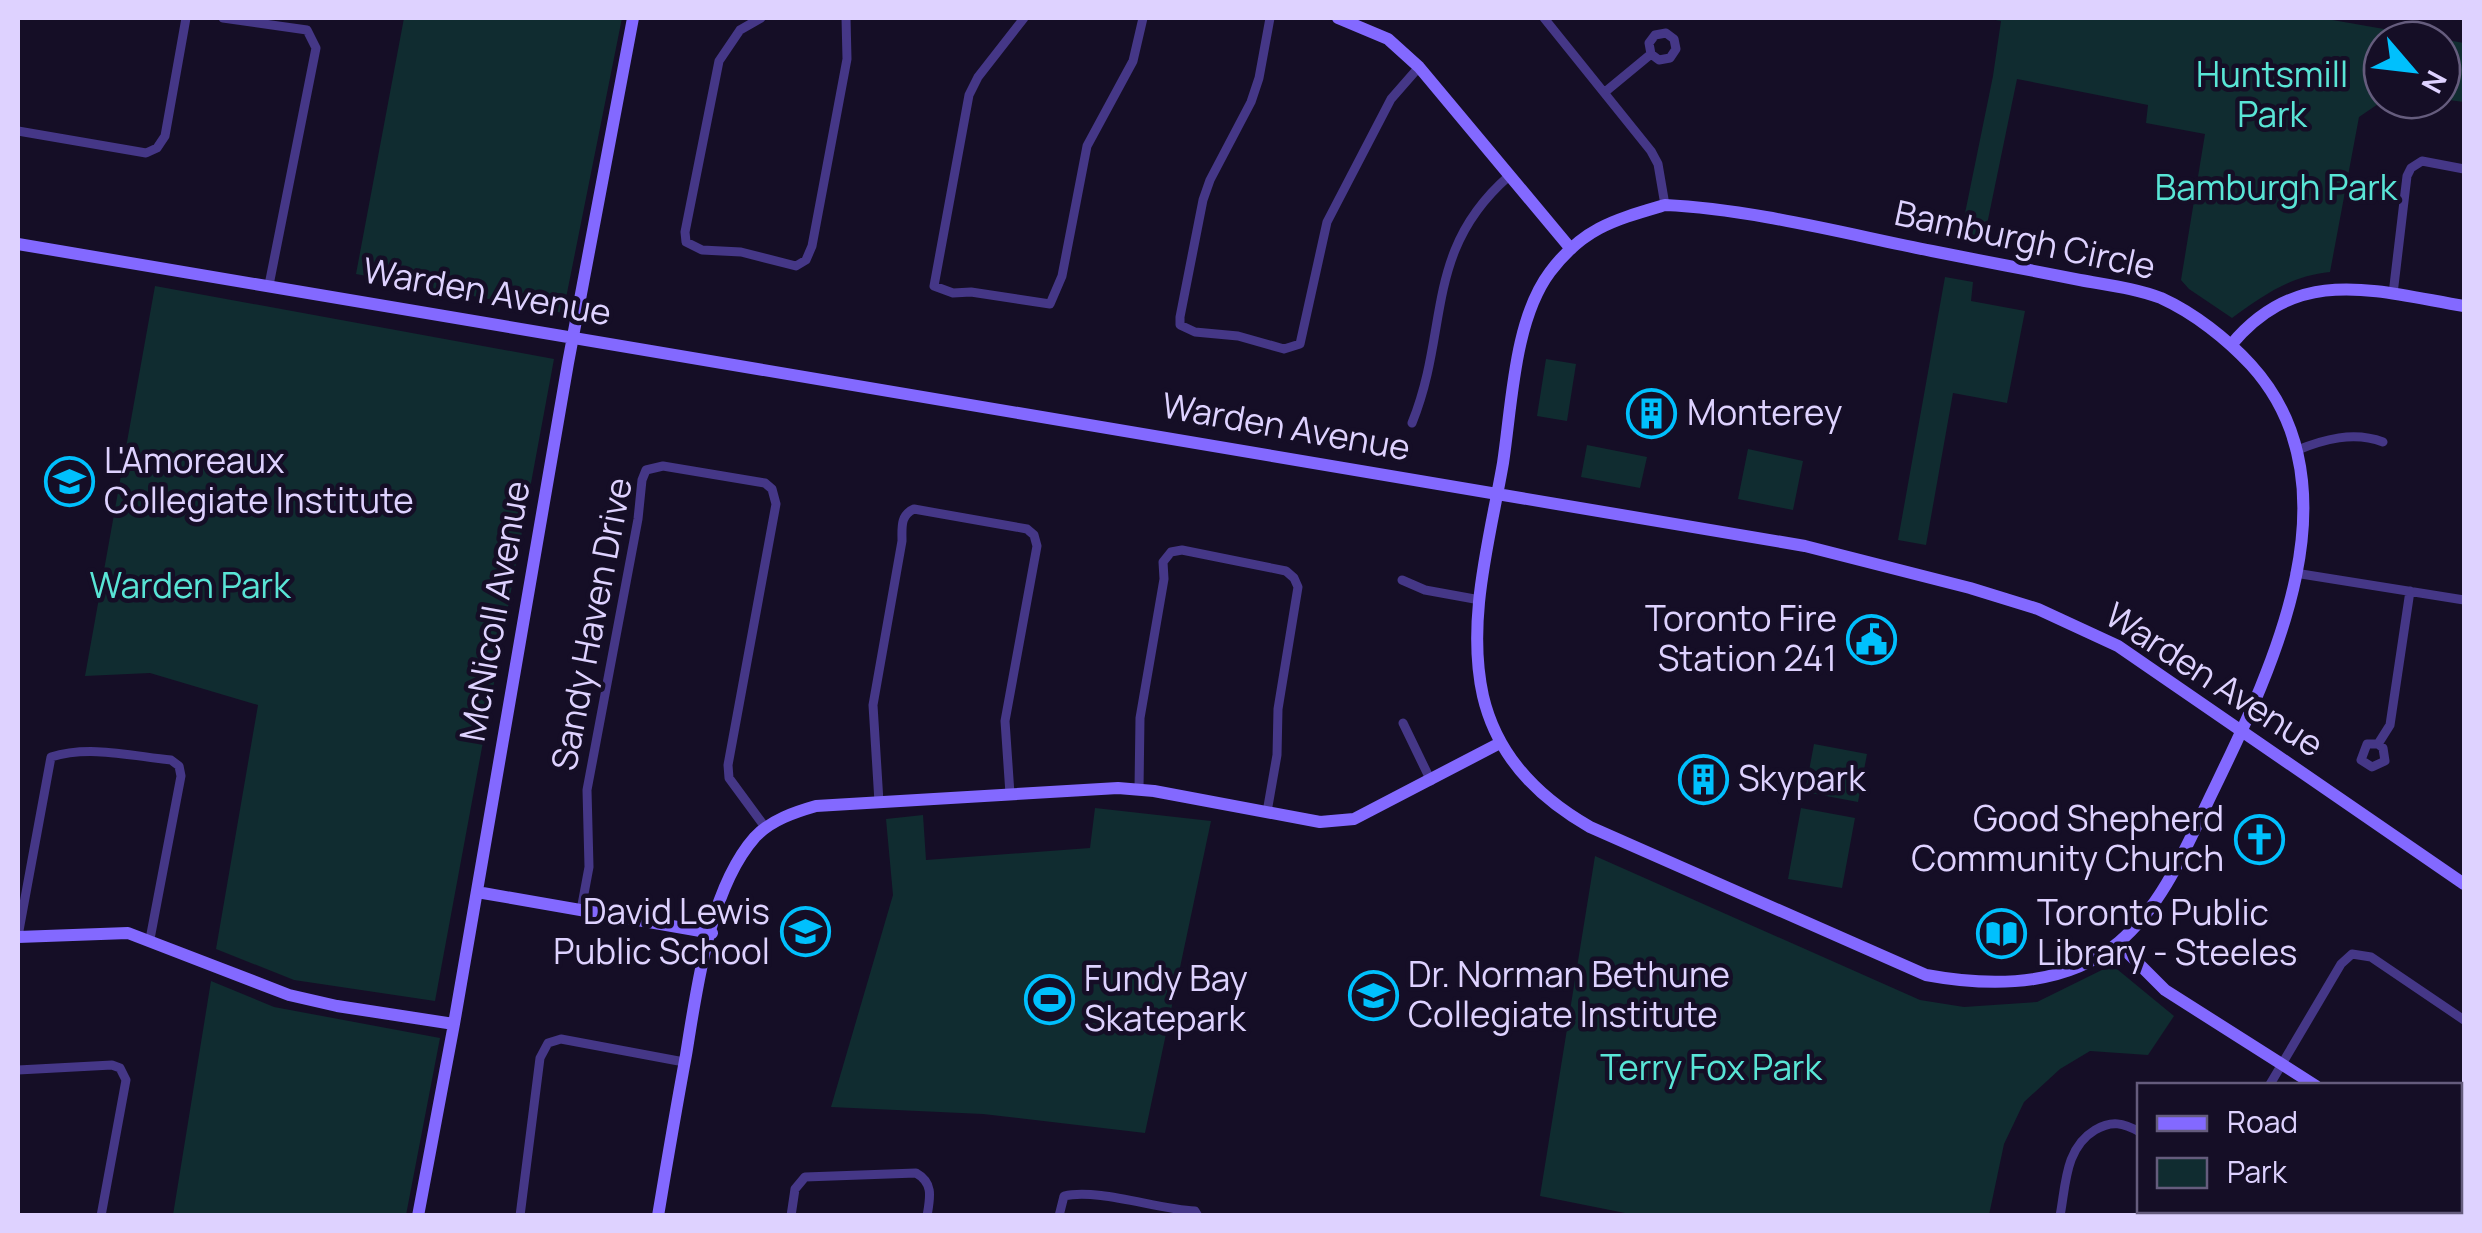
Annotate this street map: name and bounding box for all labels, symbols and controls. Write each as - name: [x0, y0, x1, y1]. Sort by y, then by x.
- north arrow: [2362, 20, 2462, 120]
- park label: Huntsmill Park: [2196, 50, 2348, 138]
- text: N: [2413, 64, 2456, 100]
- park label: Bamburgh Park: [2155, 163, 2399, 211]
- street label: Bamburgh Circle: [1890, 188, 2160, 290]
- street label: Warden Avenue: [359, 246, 615, 336]
- street label: Warden Avenue: [1158, 381, 1414, 471]
- building icon: Monterey: [1626, 387, 1678, 439]
- place label: Monterey: [1687, 388, 1843, 436]
- place label: L'Amoreaux Collegiate Institute: [104, 436, 414, 524]
- school or university icon: L'Amoreaux Collegiate Institute: [43, 455, 95, 507]
- street label: Sandy Haven Drive: [539, 473, 643, 774]
- street label: McNicoll Avenue: [447, 477, 541, 745]
- park label: Warden Park: [89, 561, 292, 609]
- street label: Warden Avenue: [2096, 591, 2333, 768]
- place label: Toronto Fire Station 241: [1645, 594, 1837, 682]
- public building icon: Toronto Fire Station 241: [1846, 613, 1898, 665]
- building icon: Skypark: [1677, 753, 1729, 805]
- place label: Skypark: [1738, 754, 1867, 802]
- place label: Good Shepherd Community Church: [1911, 794, 2224, 882]
- church icon: Good Shepherd Community Church: [2233, 813, 2285, 865]
- place label: David Lewis Public School: [553, 887, 770, 975]
- place label: Toronto Public Library - Steeles: [2037, 888, 2297, 976]
- school or university icon: David Lewis Public School: [779, 906, 831, 958]
- library icon: Toronto Public Library - Steeles: [1976, 907, 2028, 959]
- place label: Dr. Norman Bethune Collegiate Institute: [1408, 950, 1730, 1038]
- place label: Fundy Bay Skatepark: [1084, 954, 1248, 1042]
- school or university icon: Dr. Norman Bethune Collegiate Institute: [1347, 969, 1399, 1021]
- sports icon: Fundy Bay Skatepark: [1023, 973, 1075, 1025]
- park label: Terry Fox Park: [1600, 1043, 1823, 1091]
- legend: [2137, 1083, 2462, 1213]
- text: Road: [2227, 1101, 2298, 1142]
- text: Park: [2227, 1151, 2288, 1192]

